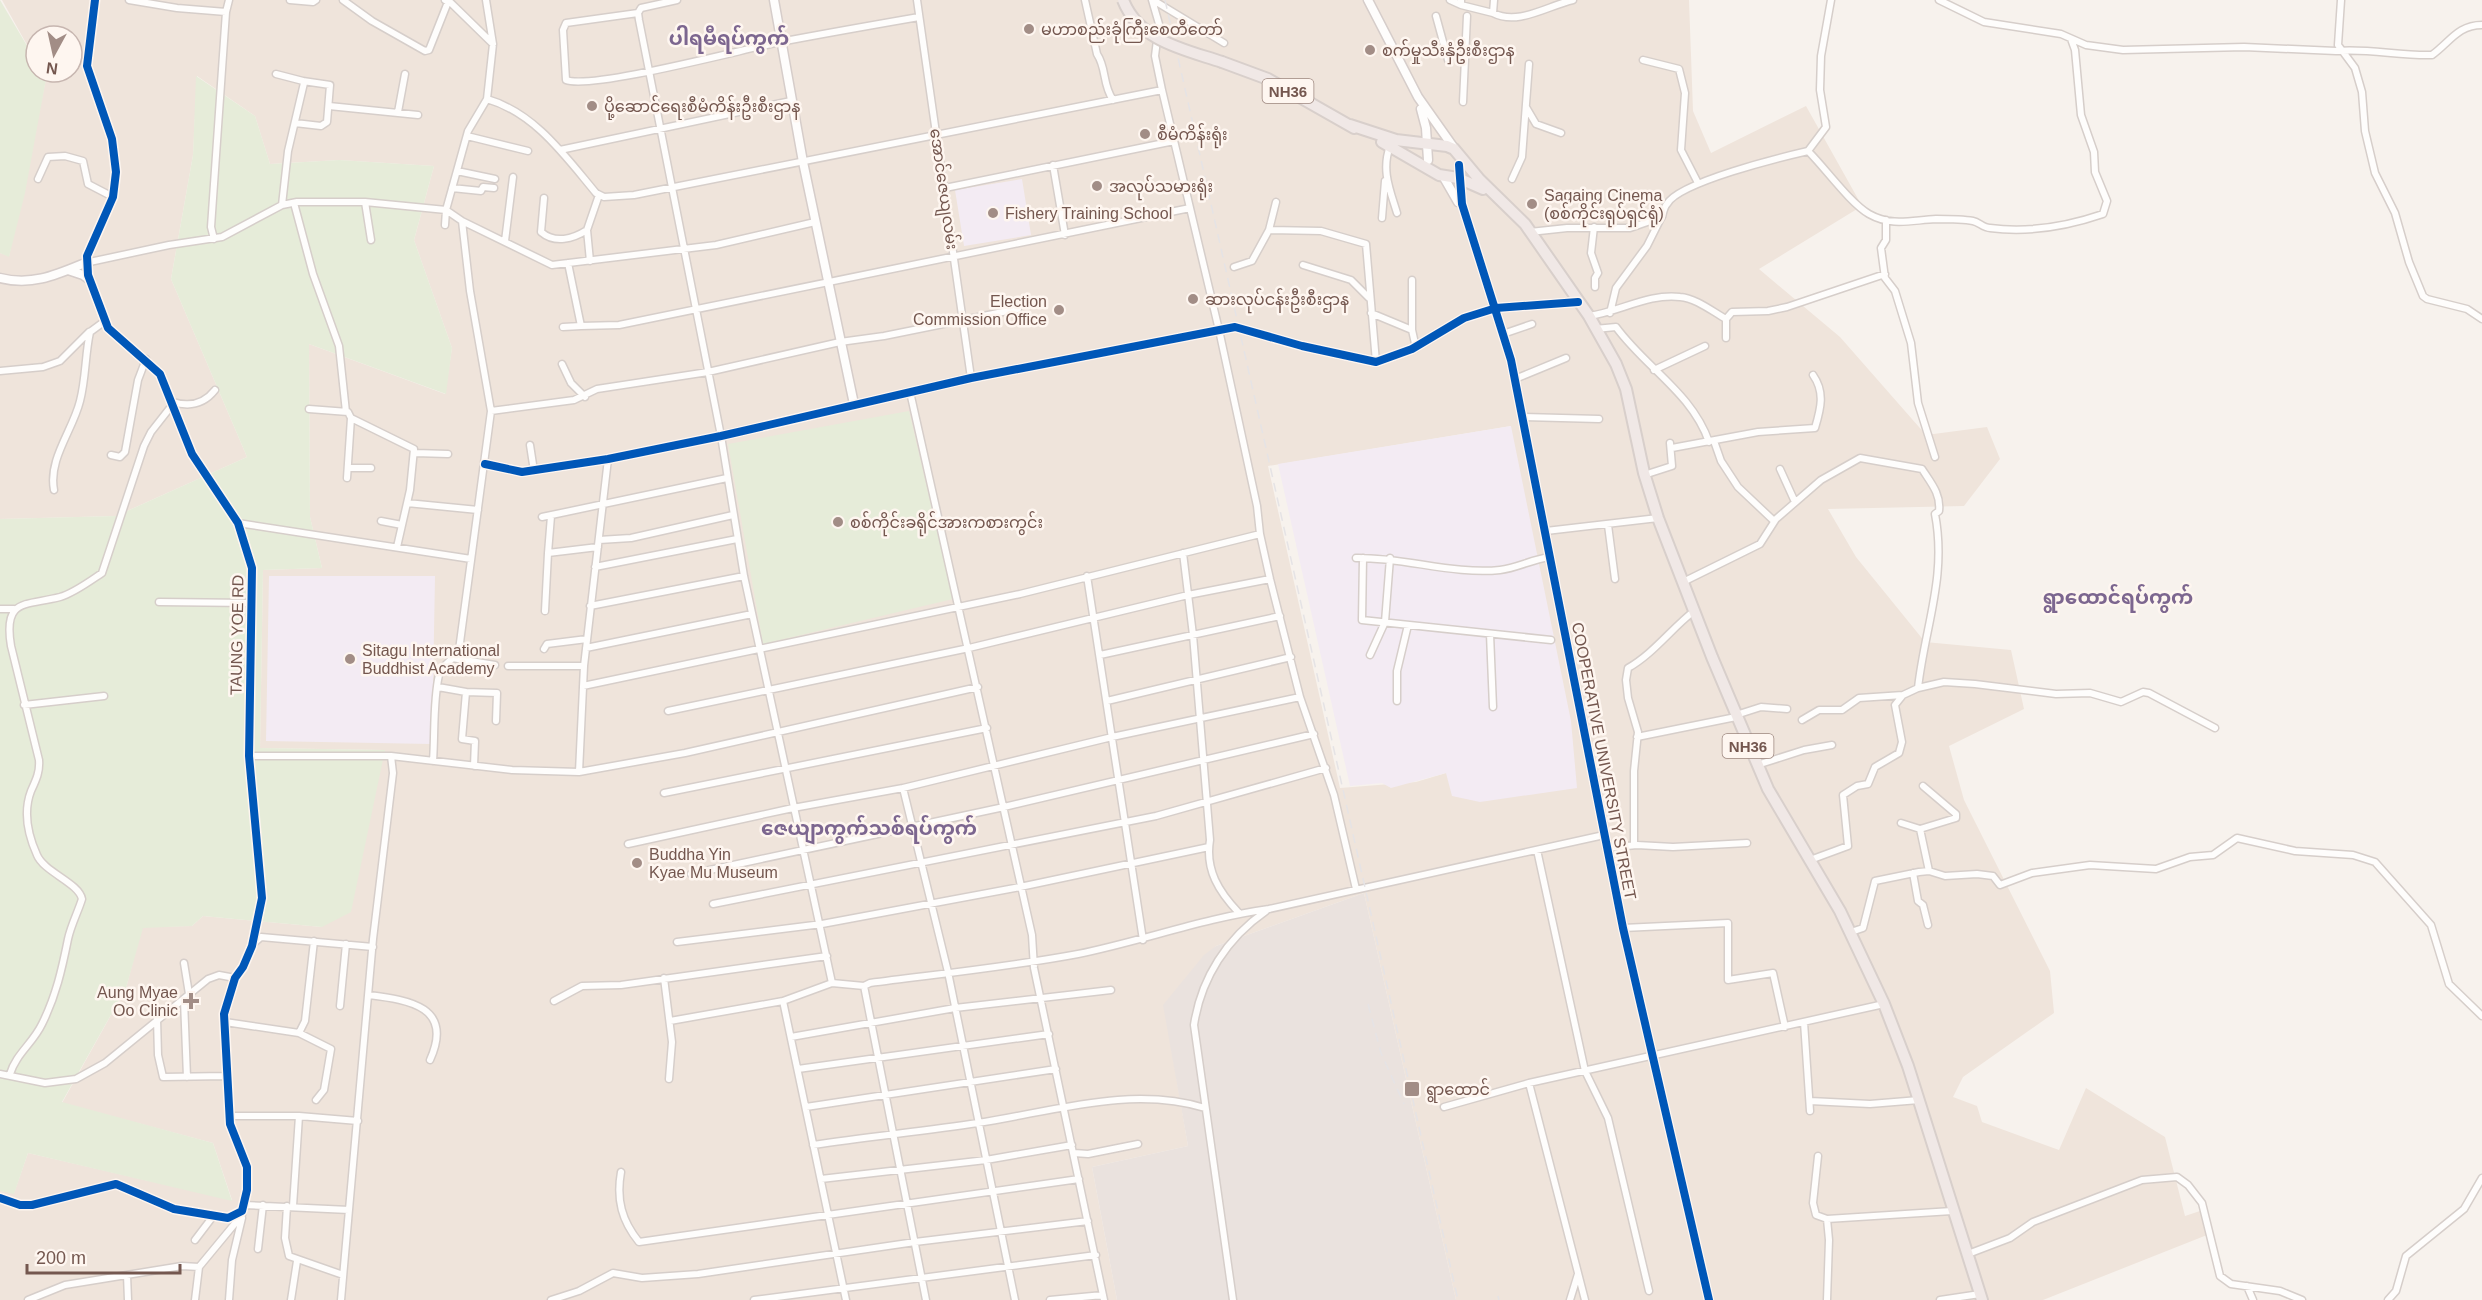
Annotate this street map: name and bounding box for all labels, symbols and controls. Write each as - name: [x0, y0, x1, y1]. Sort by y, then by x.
- place label: မဟာစည်းခုံကြီးစေတီတော်: [1041, 18, 1223, 44]
- marker: မဟာစည်းခုံကြီးစေတီတော်: [1022, 22, 1036, 36]
- north arrow: [24, 24, 84, 84]
- district label: ပါရမီရပ်ကွက်: [669, 25, 789, 54]
- place label: စက်မှုသီးနှံဦးစီးဌာန: [1382, 39, 1515, 65]
- marker: စက်မှုသီးနှံဦးစီးဌာန: [1363, 43, 1377, 57]
- text: N: [45, 59, 59, 78]
- road number: NH36: [1262, 79, 1314, 103]
- place label: ပို့ဆောင်ရေးစီမံကိန်းဦးစီးဌာန: [604, 95, 800, 120]
- marker: ပို့ဆောင်ရေးစီမံကိန်းဦးစီးဌာန: [585, 99, 599, 113]
- place label: စီမံကိန်းရုံး‌: [1157, 123, 1228, 149]
- street label: အောင်ဇေယျလမ်း: [922, 127, 964, 251]
- marker: စီမံကိန်းရုံး‌: [1138, 127, 1152, 141]
- place label: အလုပ်သမားရုံး: [1109, 175, 1213, 201]
- marker: အလုပ်သမားရုံး: [1090, 179, 1104, 193]
- place label: Sagaing Cinema (စစ်ကိုင်းရုပ်ရှင်ရုံ): [1544, 187, 1664, 228]
- marker: Sagaing Cinema (စစ်ကိုင်းရုပ်ရှင်ရုံ): [1525, 197, 1539, 211]
- place label: Fishery Training School: [1005, 205, 1172, 222]
- marker: Fishery Training School: [986, 206, 1000, 220]
- place label: ဆားလုပ်ငန်းဦးစီးဌာန: [1205, 288, 1349, 314]
- marker: ဆားလုပ်ငန်းဦးစီးဌာန: [1186, 292, 1200, 306]
- place label: Election Commission Office: [913, 293, 1047, 328]
- marker: Election Commission Office: [1052, 303, 1066, 317]
- place label: စစ်ကိုင်းခရိုင်အားကစားကွင်း: [850, 511, 1043, 537]
- marker: စစ်ကိုင်းခရိုင်အားကစားကွင်း: [831, 515, 845, 529]
- street label: TAUNG YOE RD: [227, 575, 247, 695]
- district label: ရွာထောင်ရပ်ကွက်: [2043, 584, 2193, 613]
- street label: COOPERATIVE UNIVERSITY STREET: [1569, 621, 1639, 901]
- place label: Sitagu International Buddhist Academy: [362, 642, 500, 677]
- marker: Sitagu International Buddhist Academy: [343, 652, 357, 666]
- road number: NH36: [1722, 734, 1774, 758]
- district label: ဇေယျာကွက်သစ်ရပ်ကွက်: [761, 815, 977, 845]
- place label: Buddha Yin Kyae Mu Museum: [649, 846, 778, 881]
- marker: Buddha Yin Kyae Mu Museum: [630, 856, 644, 870]
- place label: Aung Myae Oo Clinic: [97, 984, 178, 1019]
- marker: Aung Myae Oo Clinic: [182, 992, 200, 1010]
- place label: ရွာထောင်: [1426, 1078, 1490, 1103]
- marker: ရွာထောင်: [1403, 1080, 1421, 1098]
- scale bar: [27, 1237, 180, 1275]
- text: 200 m: [36, 1248, 86, 1268]

